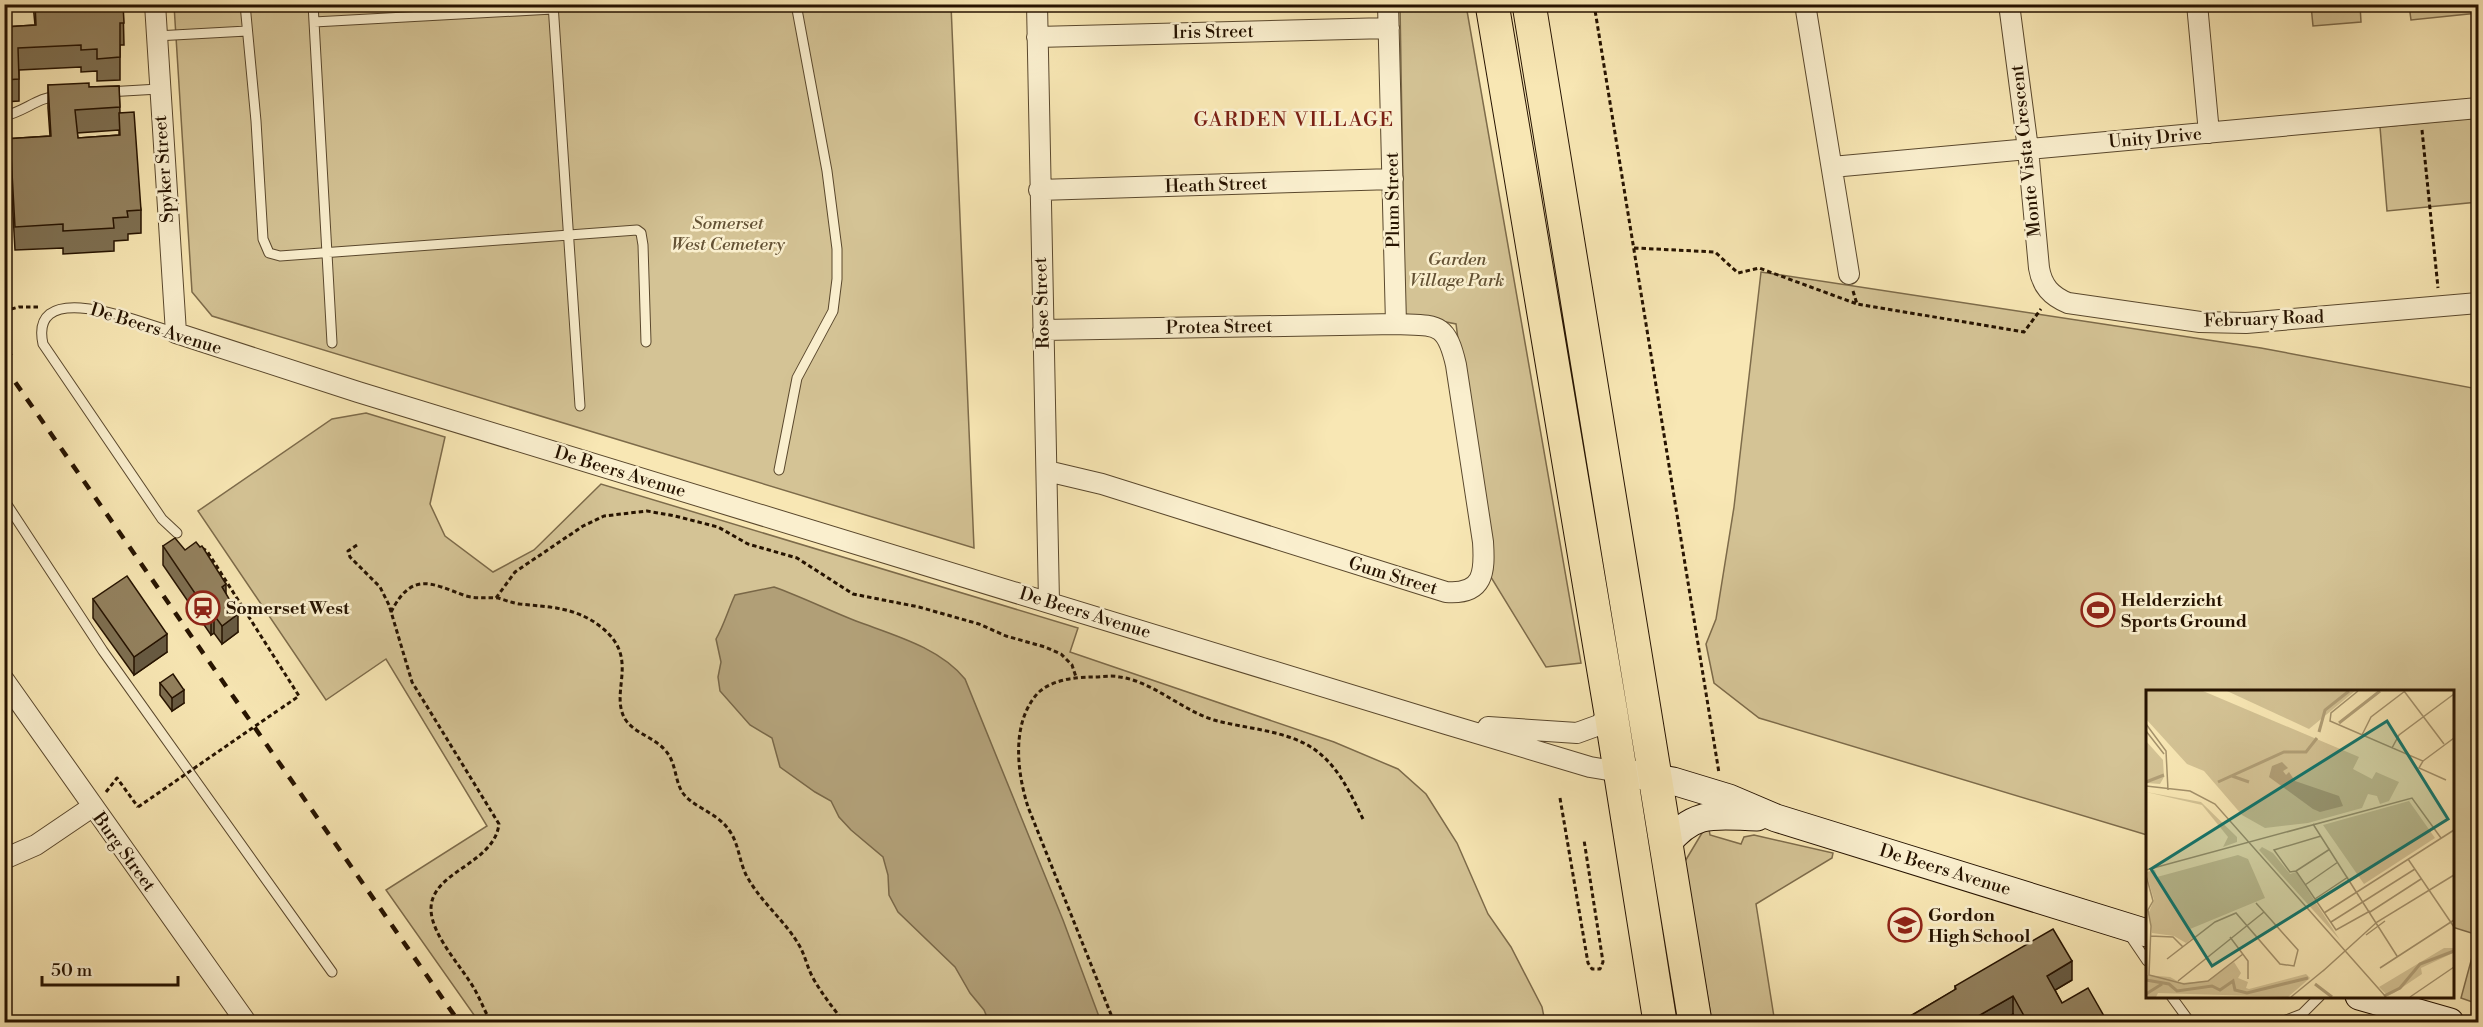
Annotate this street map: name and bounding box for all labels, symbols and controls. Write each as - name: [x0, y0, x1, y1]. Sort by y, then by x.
- street label: Iris Street: [1172, 20, 1255, 44]
- street label: Monte Vista Crescent: [2005, 63, 2046, 238]
- district label: GARDEN VILLAGE: [1193, 108, 1395, 133]
- street label: Spyker Street: [149, 114, 179, 224]
- street label: Unity Drive: [2107, 122, 2203, 154]
- street label: Plum Street: [1381, 151, 1405, 248]
- street label: Heath Street: [1164, 172, 1268, 198]
- park label: Somerset West Cemetery: [671, 212, 786, 256]
- park label: Garden Village Park: [1410, 248, 1504, 292]
- street label: Rose Street: [1029, 256, 1055, 349]
- street label: De Beers Avenue: [87, 298, 225, 360]
- street label: February Road: [2204, 305, 2325, 333]
- street label: Protea Street: [1165, 315, 1273, 339]
- street label: De Beers Avenue: [551, 441, 689, 503]
- street label: Gum Street: [1346, 552, 1441, 601]
- street label: De Beers Avenue: [1016, 582, 1154, 644]
- place label: Helderzicht Sports Ground: [2121, 589, 2247, 633]
- station icon: Somerset West: [185, 590, 221, 626]
- sports icon: Helderzicht Sports Ground: [2080, 592, 2116, 628]
- place label: Somerset West: [226, 597, 350, 620]
- inset map: [2146, 690, 2453, 997]
- street label: Burg Street: [87, 807, 161, 897]
- street label: De Beers Avenue: [1876, 839, 2014, 901]
- place label: Gordon High School: [1928, 904, 2031, 948]
- school or university icon: Gordon High School: [1887, 907, 1923, 943]
- scale bar: [42, 949, 178, 987]
- text: 50 m: [51, 959, 93, 982]

